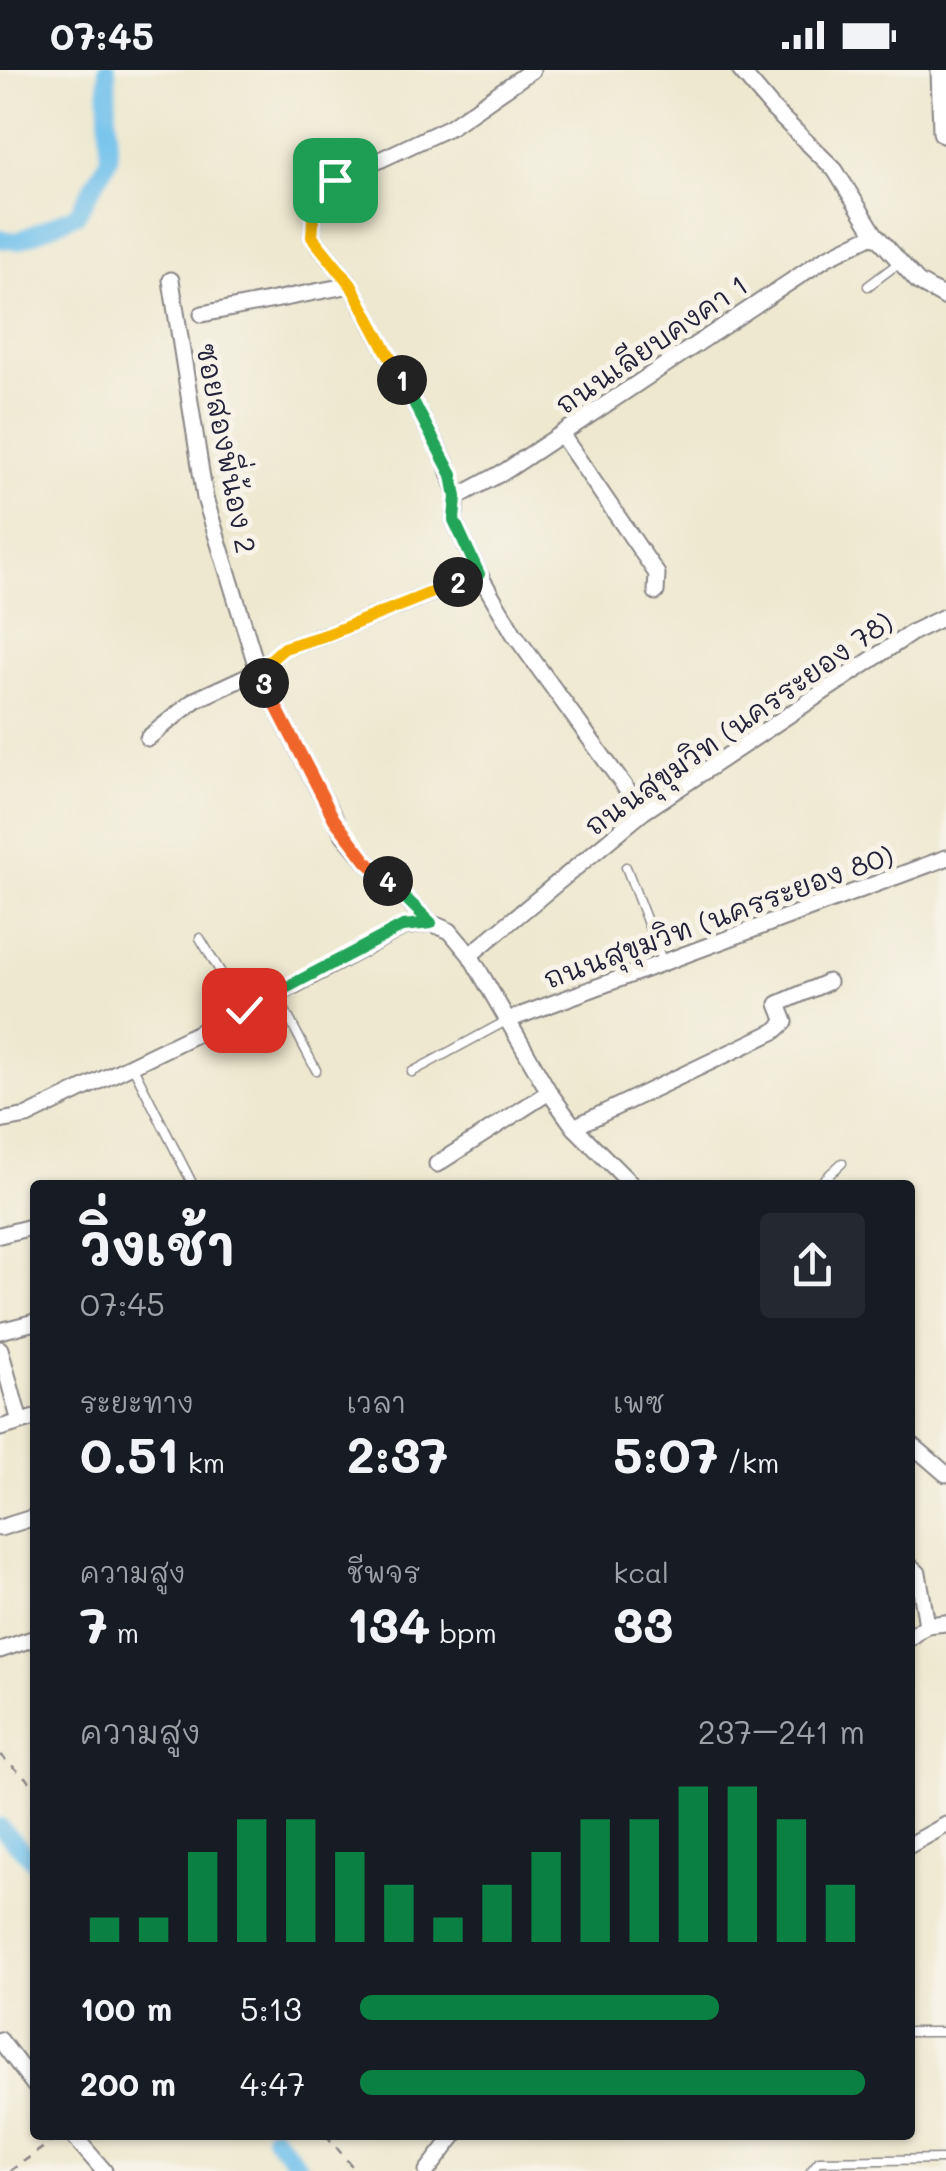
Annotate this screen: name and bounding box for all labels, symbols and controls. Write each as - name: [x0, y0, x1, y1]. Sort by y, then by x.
- text: 07:45: [50, 10, 154, 60]
- pin: [293, 138, 378, 223]
- icon: arrive: [308, 153, 363, 208]
- street label: ถนนเลียบคงคา 1: [548, 266, 754, 422]
- street label: ซอยสองพี่น้อง 2: [189, 339, 272, 556]
- pin: 1: [377, 355, 427, 405]
- text: 1: [396, 362, 408, 398]
- pin: 2: [433, 557, 483, 607]
- text: 2: [450, 564, 466, 600]
- street label: ถนนสุขุมวิท (นครระยอง 78): [577, 603, 902, 847]
- pin: 3: [239, 658, 289, 708]
- text: 3: [256, 665, 272, 701]
- street label: ถนนสุขุมวิท (นครระยอง 80): [538, 836, 900, 1001]
- pin: 4: [363, 856, 413, 906]
- text: 4: [379, 863, 397, 899]
- pin: [202, 968, 287, 1053]
- icon: check: [217, 983, 272, 1038]
- text: วิ่งเช้า: [80, 1208, 235, 1280]
- button: share: [760, 1213, 865, 1318]
- text: 07:45: [80, 1282, 165, 1324]
- text: ระยะทาง: [80, 1384, 194, 1420]
- text: เวลา: [347, 1384, 406, 1420]
- text: เพซ: [613, 1384, 664, 1420]
- text: 0.51: [80, 1420, 179, 1486]
- text: 2:37: [347, 1420, 448, 1486]
- text: 5:07: [613, 1420, 718, 1486]
- text: km: [179, 1444, 225, 1480]
- text: /km: [718, 1444, 779, 1480]
- text: ความสูง: [80, 1554, 186, 1590]
- text: ชีพจร: [347, 1554, 421, 1590]
- text: kcal: [613, 1554, 669, 1590]
- text: 7: [80, 1590, 108, 1656]
- text: 134: [347, 1590, 431, 1656]
- text: 33: [613, 1590, 673, 1656]
- text: m: [108, 1614, 139, 1650]
- text: bpm: [431, 1614, 497, 1650]
- text: ความสูง: [80, 1710, 201, 1752]
- text: 237–241 m: [698, 1710, 865, 1752]
- text: 100 m: [80, 1987, 172, 2029]
- text: 5:13: [240, 1987, 302, 2029]
- text: 200 m: [80, 2062, 176, 2104]
- text: 4:47: [240, 2062, 305, 2104]

